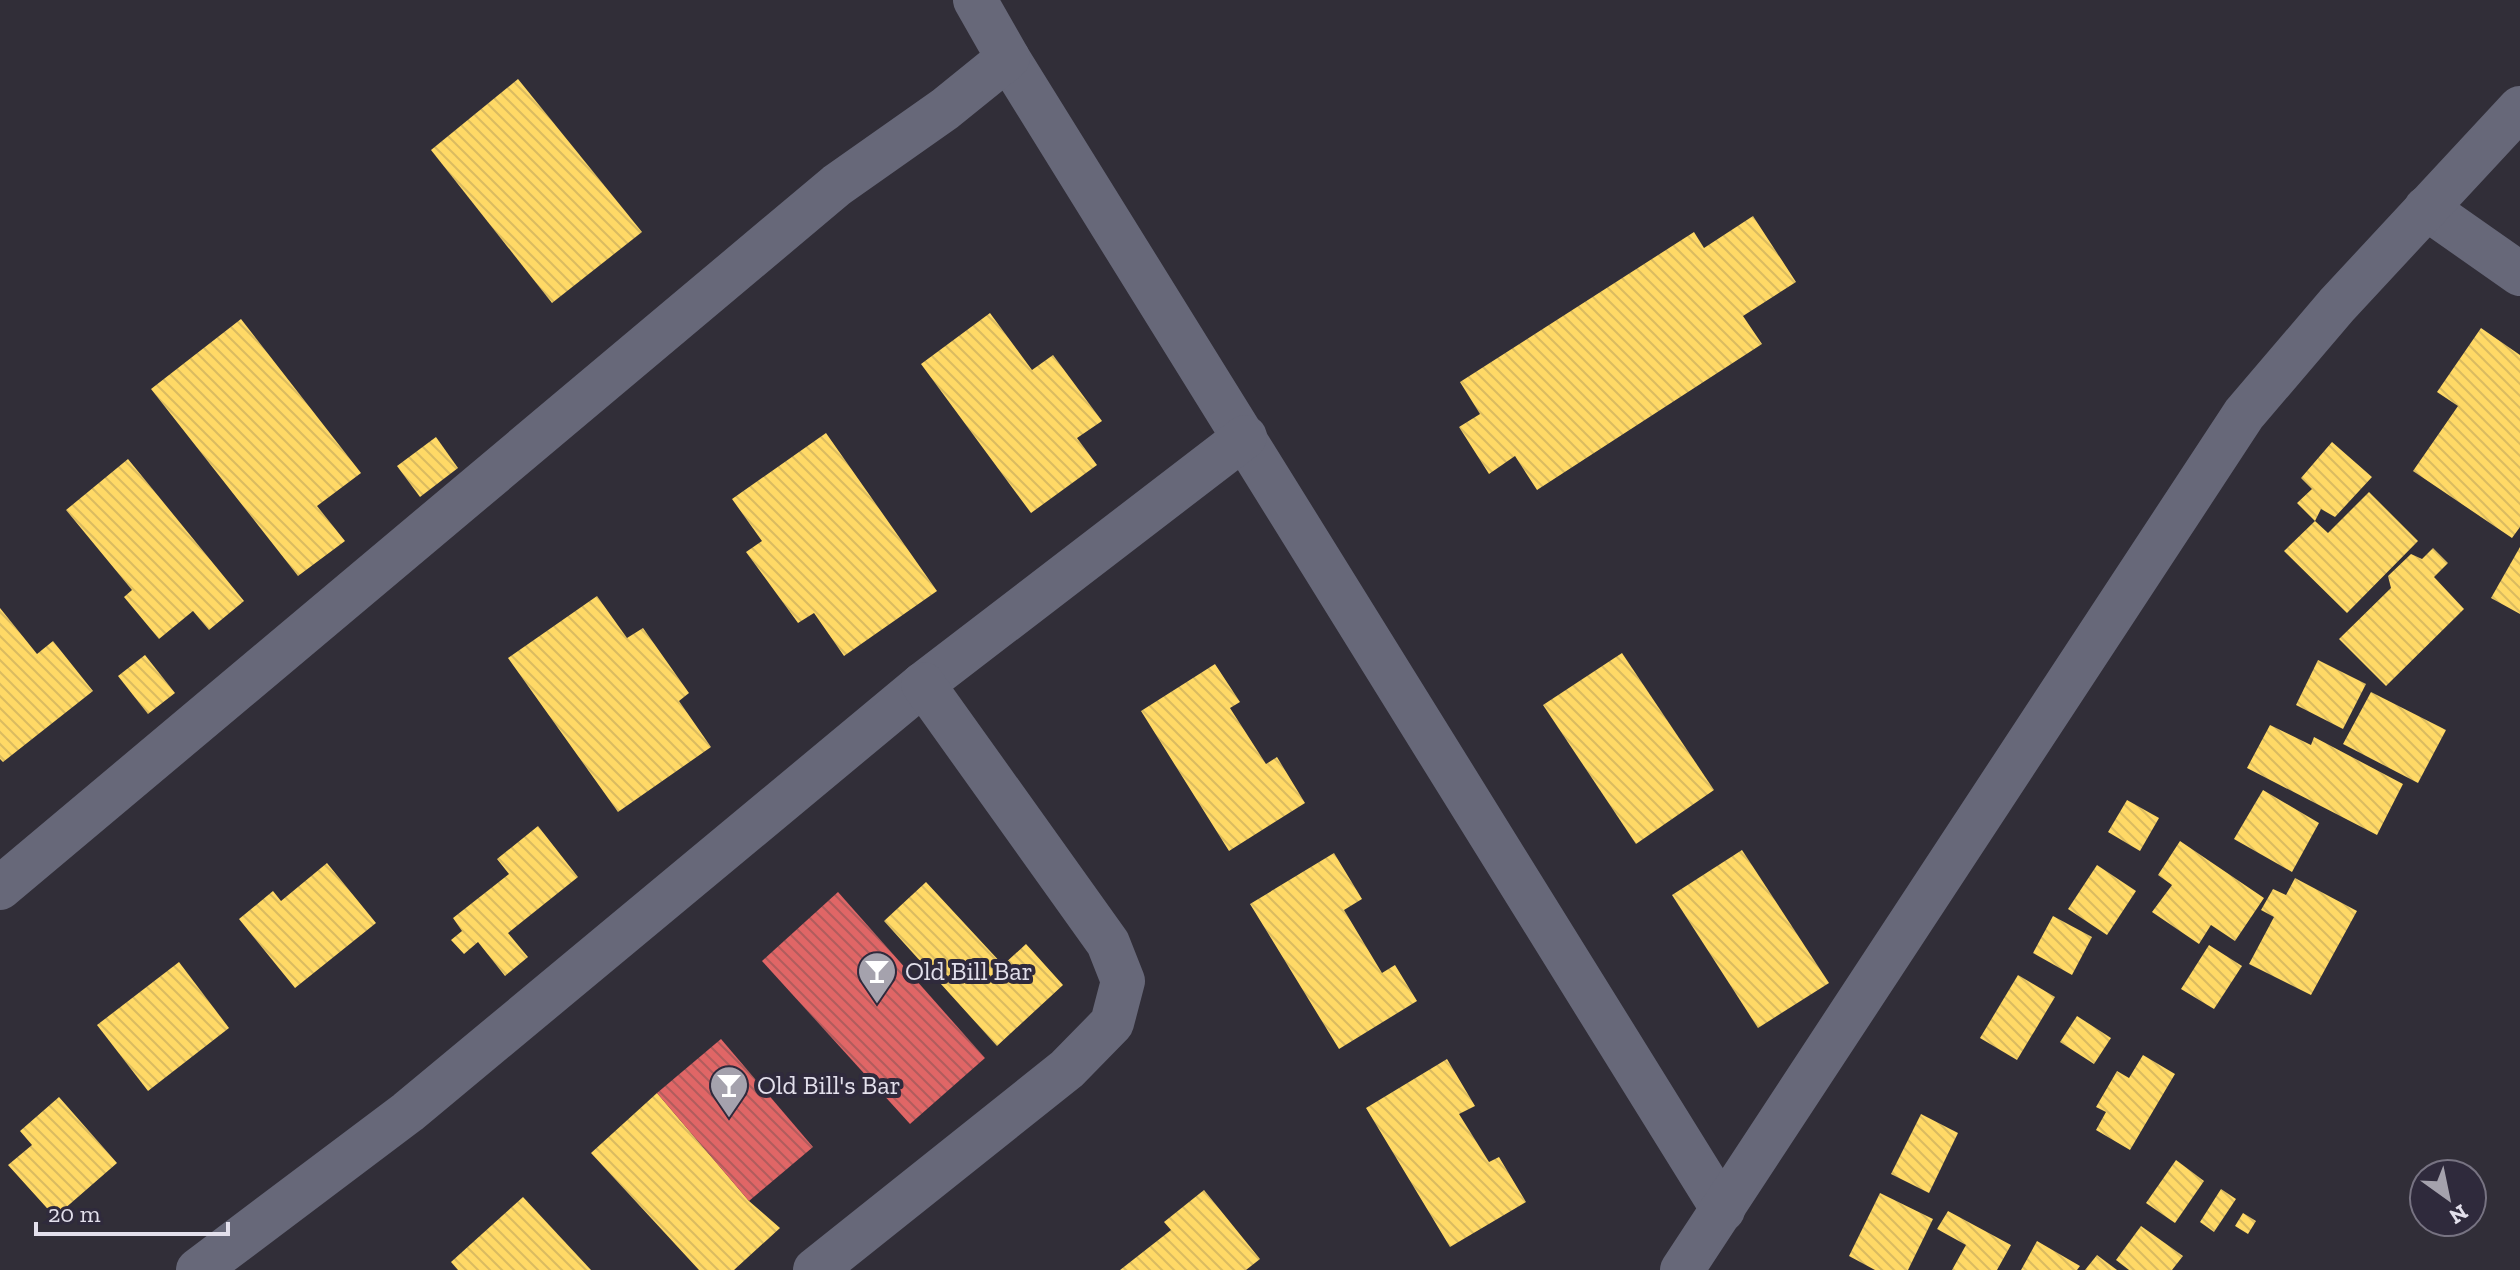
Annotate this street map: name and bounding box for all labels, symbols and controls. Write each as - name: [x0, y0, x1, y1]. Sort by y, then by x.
- bar icon: Old Bill Bar: [856, 950, 898, 1005]
- place label: Old Bill Bar: [905, 955, 1033, 987]
- bar icon: Old Bill's Bar: [708, 1064, 750, 1119]
- place label: Old Bill's Bar: [757, 1069, 901, 1101]
- north arrow: [2408, 1158, 2488, 1238]
- scale bar: [36, 1186, 228, 1236]
- text: N: [2444, 1198, 2473, 1230]
- text: 20 m: [48, 1199, 101, 1228]

